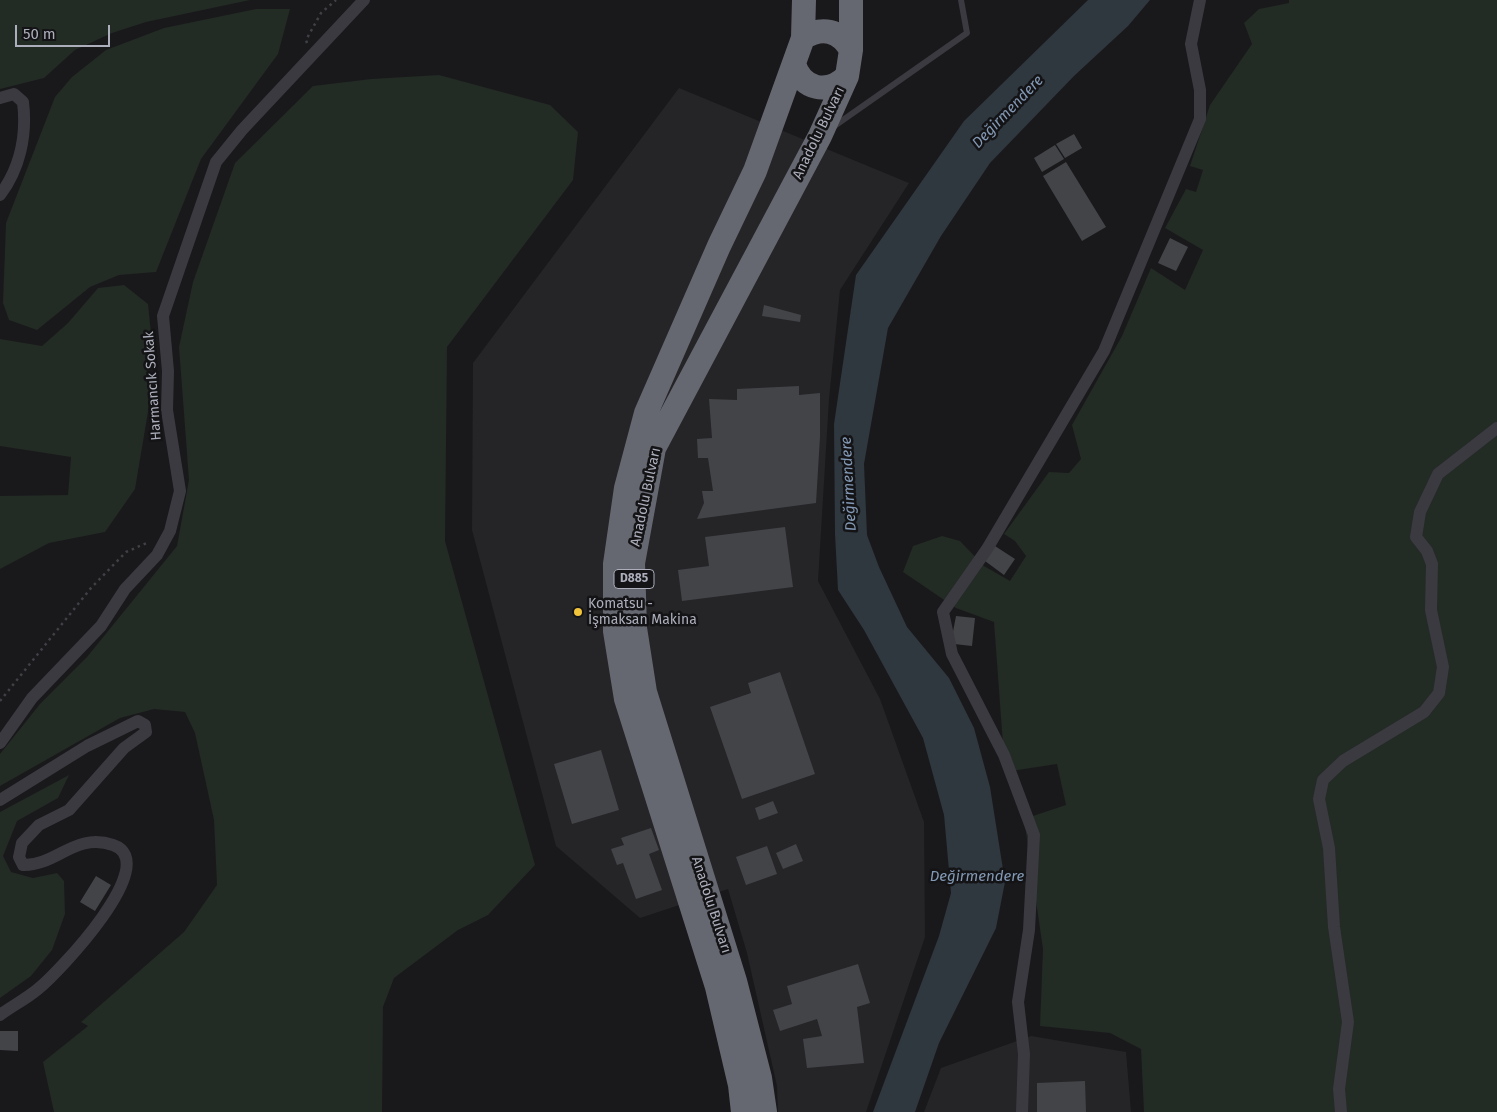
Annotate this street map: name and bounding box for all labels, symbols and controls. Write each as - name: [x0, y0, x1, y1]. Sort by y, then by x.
- scale bar: [18, 15, 112, 47]
- text: 50 m: [23, 25, 56, 43]
- water label: Değirmendere: [969, 72, 1047, 152]
- street label: Anadolu Bulvarı: [789, 84, 849, 182]
- street label: Harmancık Sokak: [141, 331, 165, 441]
- water label: Değirmendere: [838, 436, 860, 532]
- street label: Anadolu Bulvarı: [627, 446, 665, 548]
- road number: D885: [614, 570, 654, 588]
- place label: Komatsu - İşmaksan Makina: [588, 596, 697, 628]
- marker: Komatsu - İşmaksan Makina: [572, 606, 584, 618]
- street label: Anadolu Bulvarı: [687, 855, 735, 955]
- water label: Değirmendere: [930, 868, 1024, 886]

